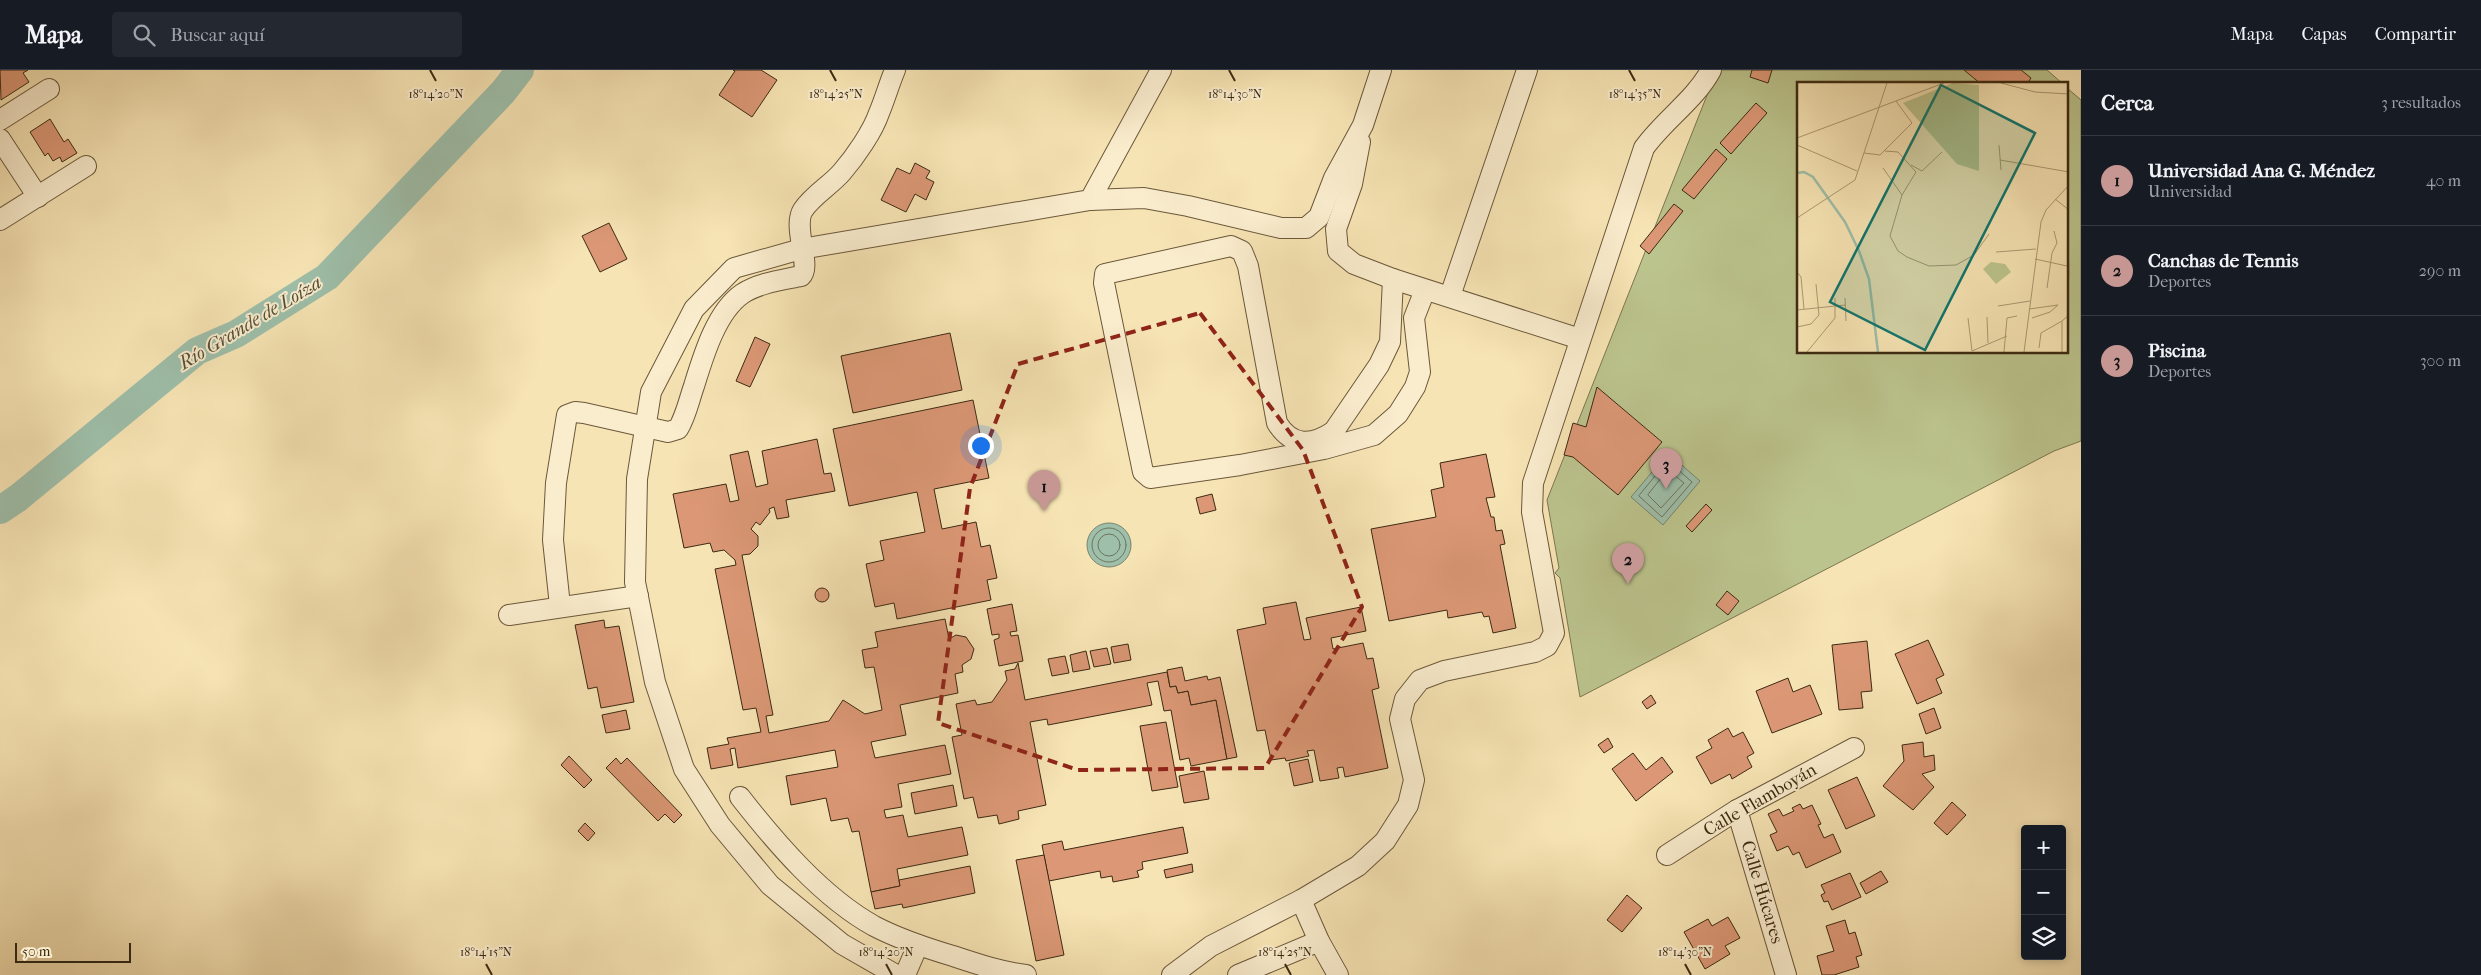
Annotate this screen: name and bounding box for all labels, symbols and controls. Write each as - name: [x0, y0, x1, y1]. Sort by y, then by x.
- search box: [112, 12, 462, 57]
- text: Mapa: [25, 21, 82, 49]
- icon: search: [130, 21, 158, 49]
- text: Buscar aquí: [170, 24, 265, 46]
- text: Mapa: [2231, 24, 2273, 45]
- text: Capas: [2301, 24, 2347, 45]
- text: Compartir: [2375, 24, 2456, 45]
- inset map: [1797, 82, 2068, 354]
- text: 18°14'20"N: [408, 87, 464, 101]
- text: 18°14'25"N: [809, 87, 863, 101]
- text: 18°14'30"N: [1208, 87, 1262, 101]
- text: 18°14'35"N: [1609, 87, 1661, 101]
- text: Cerca: [2101, 91, 2153, 115]
- text: 3 resultados: [2381, 93, 2461, 112]
- text: Universidad Ana G. Méndez: [2148, 160, 2375, 182]
- text: 1: [2114, 171, 2120, 190]
- text: 40 m: [2426, 171, 2461, 190]
- text: Universidad: [2148, 182, 2232, 201]
- text: Canchas de Tennis: [2148, 250, 2299, 272]
- text: 2: [2113, 261, 2121, 280]
- text: 290 m: [2419, 261, 2461, 280]
- water label: Río Grande de Loíza: [173, 272, 325, 375]
- text: Deportes: [2148, 272, 2211, 291]
- text: Piscina: [2148, 340, 2206, 362]
- text: 3: [2114, 351, 2120, 370]
- text: 300 m: [2420, 351, 2461, 370]
- text: Deportes: [2148, 362, 2211, 381]
- your location: [968, 433, 994, 459]
- pin: 3: [1650, 448, 1682, 489]
- pin: 1: [1028, 470, 1060, 511]
- pin: 2: [1612, 543, 1644, 584]
- street label: Calle Flamboyán: [1700, 759, 1821, 841]
- map controls: [2021, 825, 2066, 960]
- button: +: [2021, 825, 2066, 870]
- street label: Calle Húcares: [1736, 838, 1788, 946]
- button: −: [2021, 870, 2066, 915]
- button: layers: [2021, 915, 2066, 960]
- scale bar: [15, 940, 131, 963]
- text: 50 m: [22, 943, 50, 960]
- text: 18°14'15"N: [460, 945, 512, 959]
- text: 18°14'20"N: [858, 945, 914, 959]
- text: 18°14'25"N: [1258, 945, 1312, 959]
- text: 18°14'30"N: [1658, 945, 1712, 959]

